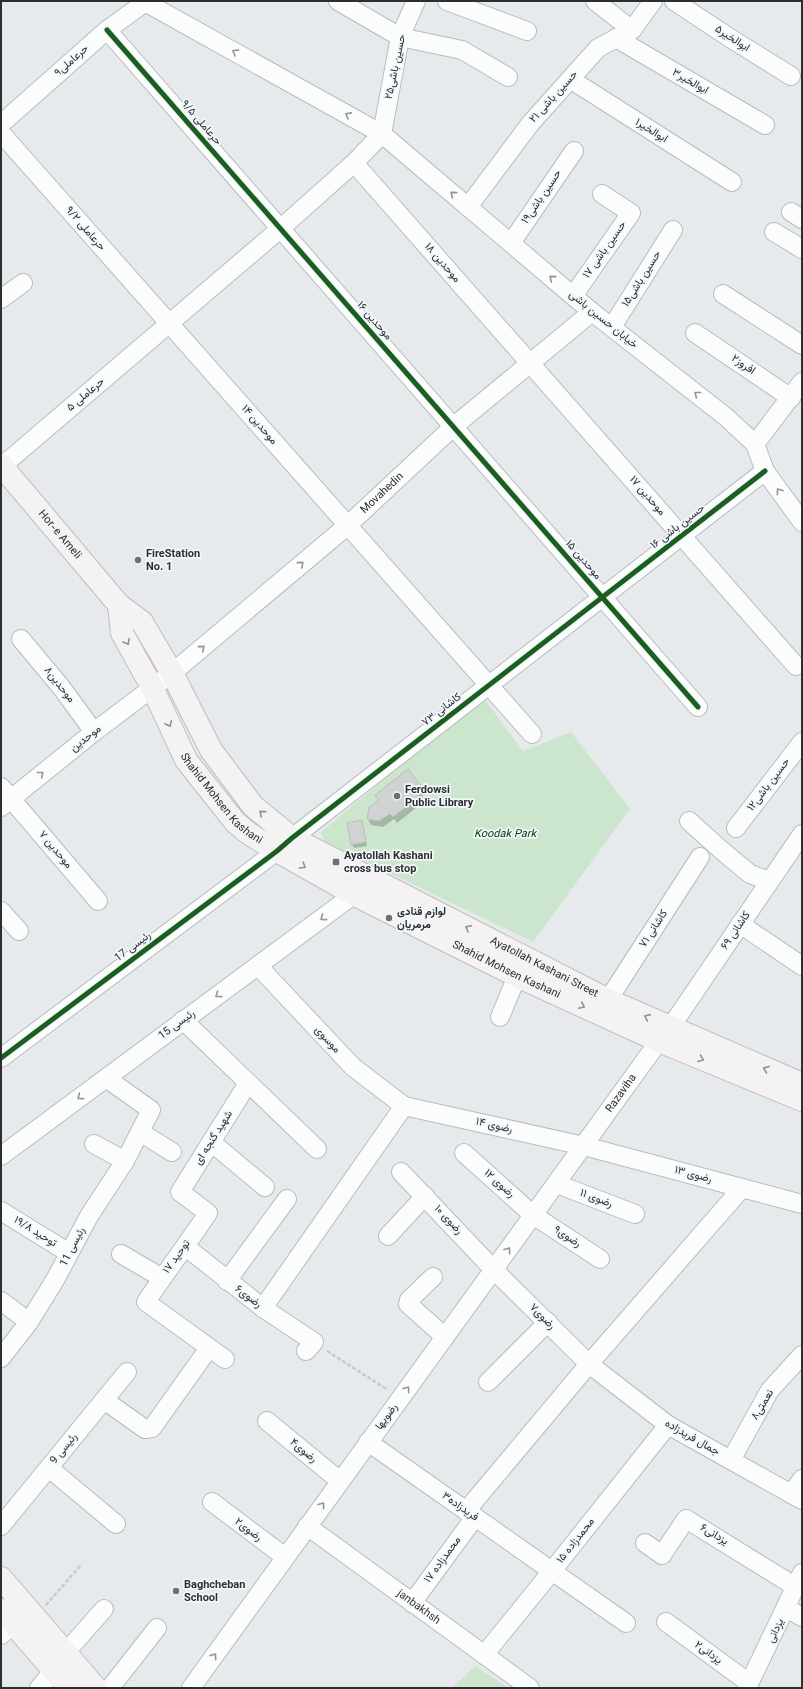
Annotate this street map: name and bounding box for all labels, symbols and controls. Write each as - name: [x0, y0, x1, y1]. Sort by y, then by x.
- street label: ابوالخیر۵: [711, 21, 753, 57]
- street label: حسین باشی۲۵: [381, 33, 411, 101]
- street label: حرعاملی۹: [51, 41, 93, 81]
- one-way arrow: [231, 49, 239, 57]
- street label: ابوالخیر۳: [669, 65, 711, 99]
- street label: حسین باشی ۲۱: [526, 67, 582, 127]
- street label: حرعاملی ۹/۵: [176, 97, 226, 149]
- one-way arrow: [345, 112, 352, 120]
- street label: ابوالخیر۱: [631, 114, 671, 148]
- street label: حسین باشی۱۹: [518, 166, 566, 228]
- one-way arrow: [450, 191, 457, 198]
- street label: حرعاملی ۹/۲: [61, 203, 109, 255]
- street label: حسین باشی ۱۷: [579, 218, 631, 282]
- street label: موحدین ۱۸: [420, 239, 464, 287]
- street label: حسین باشی۱۵: [618, 248, 666, 310]
- one-way arrow: [549, 275, 556, 282]
- street label: خیابان حسین باشی: [565, 287, 641, 353]
- street label: موحدین ۱۶: [352, 298, 396, 344]
- street label: افروز۲: [727, 351, 759, 379]
- street label: حرعاملی ۵: [63, 374, 109, 416]
- one-way arrow: [694, 392, 701, 399]
- street label: موحدین ۱۴: [237, 401, 281, 449]
- street label: Movahedin: [357, 468, 408, 518]
- street label: موحدین ۱۷: [625, 472, 669, 520]
- one-way arrow: [776, 488, 784, 495]
- street label: حسین باشی ۱۶: [647, 500, 709, 554]
- street label: Hor-e Ameli: [34, 506, 85, 563]
- street label: موحدین ۱۵: [561, 536, 605, 584]
- place label: FireStation No. 1: [146, 546, 200, 576]
- marker: FireStation No. 1: [133, 555, 143, 565]
- one-way arrow: [296, 562, 304, 569]
- one-way arrow: [123, 638, 130, 645]
- one-way arrow: [197, 646, 204, 653]
- street label: موحدین۸: [39, 663, 79, 707]
- street label: کاشانی ۷۳: [419, 689, 466, 731]
- one-way arrow: [164, 720, 172, 727]
- street label: موحدین: [67, 721, 105, 757]
- street label: Shahid Mohsen Kashani: [175, 750, 266, 849]
- street label: حسین باشی۱۲: [743, 755, 795, 815]
- one-way arrow: [37, 772, 44, 779]
- place label: Ferdowsi Public Library: [405, 782, 474, 812]
- marker: Ferdowsi Public Library: [392, 791, 402, 801]
- one-way arrow: [259, 810, 267, 817]
- park label: Koodak Park: [474, 826, 538, 843]
- street label: موحدین ۷: [34, 827, 76, 873]
- place label: Ayatollah Kashani cross bus stop: [344, 848, 433, 878]
- marker: Ayatollah Kashani cross bus stop: [331, 857, 341, 867]
- one-way arrow: [299, 861, 306, 868]
- place label: لوازم قنادی مرمریان: [397, 904, 446, 934]
- street label: کاشانی ۷۱: [635, 907, 673, 951]
- street label: کاشانی ۶۹: [717, 908, 755, 954]
- one-way arrow: [321, 913, 328, 920]
- marker: لوازم قنادی مرمریان: [384, 913, 394, 923]
- one-way arrow: [465, 925, 472, 933]
- street label: رئیسی 17: [111, 927, 155, 966]
- street label: Ayatollah Kashani Street: [487, 932, 602, 1002]
- street label: Shahid Mohsen Kashani: [449, 936, 563, 1003]
- one-way arrow: [216, 990, 223, 997]
- one-way arrow: [578, 1001, 585, 1009]
- street label: رئیسی 15: [155, 1006, 199, 1044]
- one-way arrow: [643, 1014, 650, 1022]
- street label: موسوی: [310, 1022, 344, 1058]
- one-way arrow: [697, 1054, 704, 1062]
- one-way arrow: [763, 1065, 770, 1073]
- street label: Razaviha: [601, 1070, 641, 1116]
- one-way arrow: [77, 1092, 84, 1100]
- street label: شهید گنجه ای: [190, 1107, 238, 1169]
- street label: رضوی ۱۴: [474, 1114, 514, 1139]
- street label: رضوی ۱۳: [672, 1162, 714, 1188]
- street label: رضوی ۱۲: [480, 1165, 518, 1203]
- street label: رضوی ۱۱: [577, 1185, 615, 1213]
- street label: رضوی ۱۰: [430, 1201, 466, 1239]
- street label: توحید ۱۹/۸: [10, 1212, 60, 1252]
- street label: رضوی۹: [550, 1222, 584, 1252]
- street label: رئیسی 11: [56, 1224, 90, 1270]
- street label: توحید ۱۷: [159, 1236, 195, 1277]
- one-way arrow: [504, 1247, 511, 1254]
- street label: رضوی۶: [231, 1281, 265, 1313]
- street label: رضوی۷: [525, 1300, 559, 1334]
- one-way arrow: [402, 1386, 409, 1393]
- street label: نعمتی۸: [747, 1386, 779, 1424]
- street label: رضویها: [371, 1400, 403, 1434]
- street label: جمال فریدزاده: [661, 1415, 723, 1461]
- street label: رئیسی 9: [46, 1430, 82, 1468]
- street label: رضوی۴: [286, 1435, 321, 1468]
- street label: فریدزاده۳: [438, 1488, 482, 1526]
- one-way arrow: [317, 1502, 325, 1509]
- street label: رضوی۲: [231, 1514, 265, 1546]
- street label: محمدزاده ۱۵: [553, 1514, 599, 1568]
- street label: یزدانی۶: [696, 1520, 732, 1550]
- street label: محمدزاده ۱۷: [420, 1533, 466, 1587]
- place label: Baghcheban School: [184, 1577, 245, 1607]
- street label: janbakhsh: [393, 1585, 444, 1629]
- marker: Baghcheban School: [171, 1586, 181, 1596]
- street label: یزدانی: [763, 1616, 789, 1646]
- street label: یزدانی۲: [690, 1637, 726, 1669]
- one-way arrow: [209, 1654, 216, 1661]

